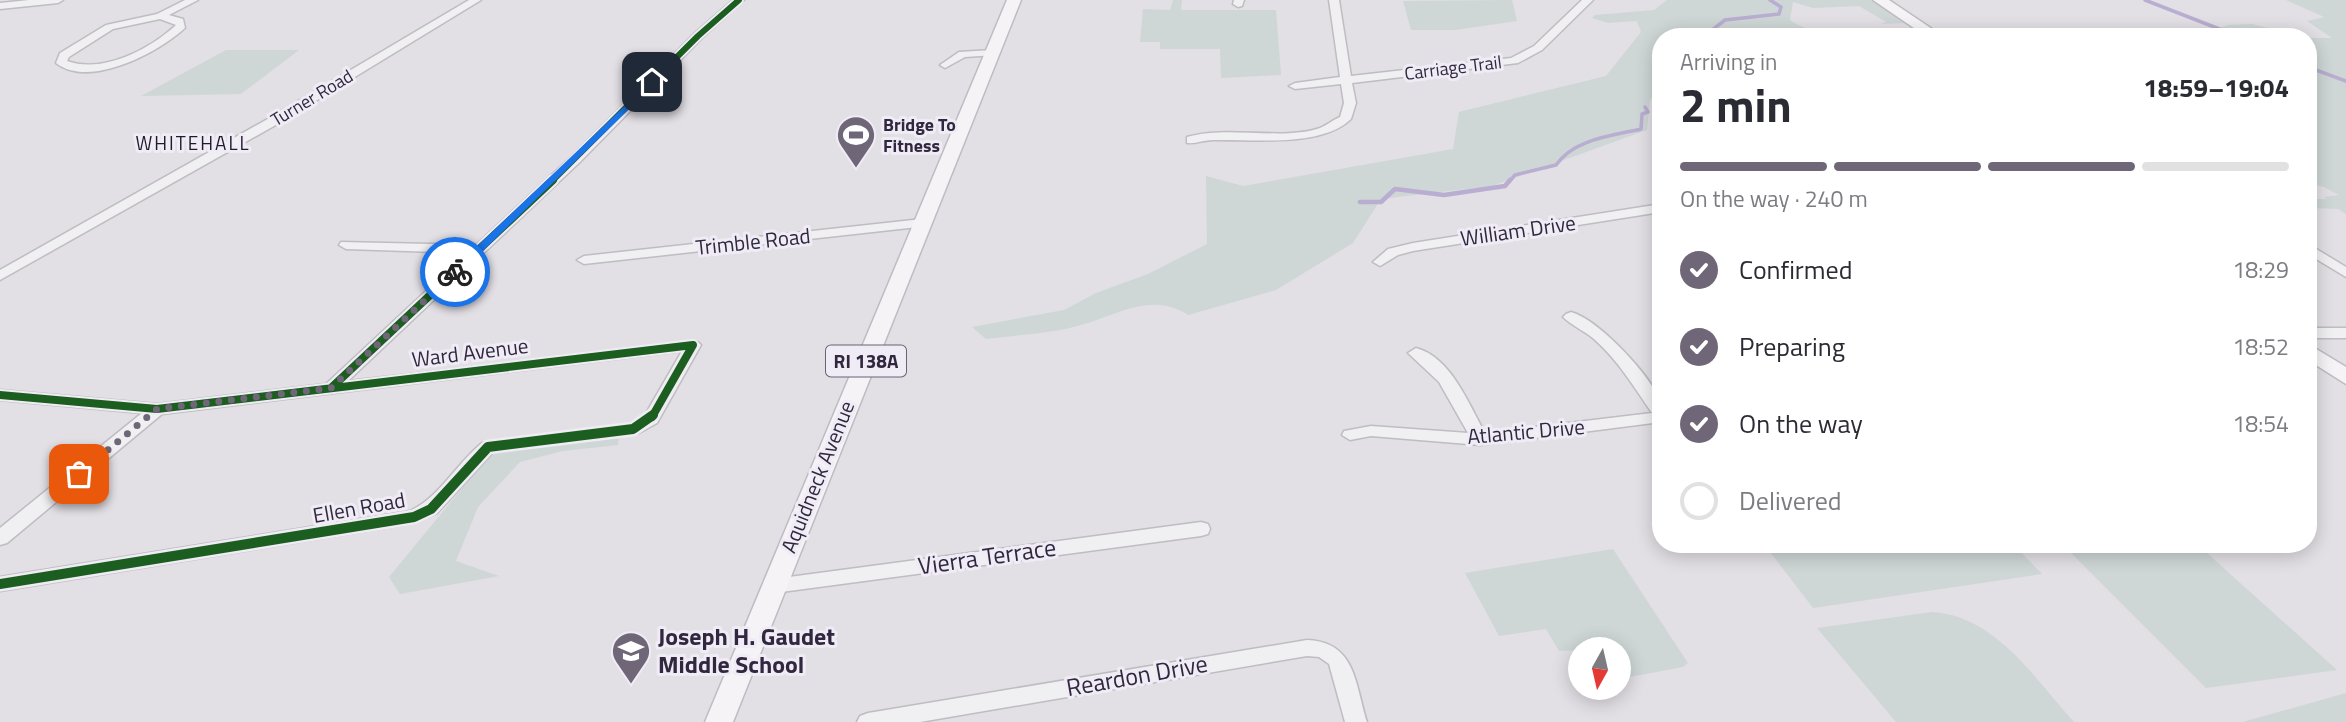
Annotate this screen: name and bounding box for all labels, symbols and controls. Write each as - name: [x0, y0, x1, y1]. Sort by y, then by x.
- text: Arriving in: [1680, 44, 1777, 79]
- street label: Carriage Trail: [1403, 48, 1503, 87]
- pin: [622, 52, 682, 112]
- street label: Turner Road: [266, 62, 358, 133]
- icon: home: [633, 63, 671, 101]
- text: 18:59–19:04: [2143, 68, 2289, 107]
- text: 2 min: [1680, 70, 1792, 140]
- place label: Bridge To Fitness: [883, 111, 956, 159]
- sports icon: Bridge To Fitness: [835, 114, 877, 169]
- district label: WHITEHALL: [135, 128, 251, 157]
- text: On the way · 240 m: [1680, 181, 1868, 216]
- street label: William Drive: [1458, 206, 1578, 254]
- street label: Trimble Road: [694, 219, 812, 263]
- courier: [420, 237, 490, 307]
- text: Confirmed: [1739, 250, 1853, 289]
- icon: check: [1680, 251, 1718, 289]
- text: 18:29: [2232, 252, 2289, 287]
- icon: bike: [436, 253, 474, 291]
- text: Preparing: [1739, 327, 1845, 366]
- icon: check: [1680, 328, 1718, 366]
- street label: Ward Avenue: [410, 329, 530, 375]
- text: 18:52: [2232, 329, 2289, 364]
- road number: RI 138A: [826, 346, 906, 376]
- street label: Aquidneck Avenue: [772, 396, 862, 558]
- text: On the way: [1739, 404, 1863, 443]
- icon: check: [1680, 405, 1718, 443]
- text: 18:54: [2232, 406, 2289, 441]
- street label: Atlantic Drive: [1466, 410, 1586, 452]
- pin: [49, 444, 109, 504]
- icon: bag: [60, 455, 98, 493]
- text: Delivered: [1739, 481, 1842, 520]
- street label: Ellen Road: [310, 483, 408, 531]
- street label: Vierra Terrace: [916, 529, 1058, 583]
- place label: Joseph H. Gaudet Middle School: [658, 618, 835, 682]
- school or university icon: Joseph H. Gaudet Middle School: [610, 630, 652, 685]
- north arrow: [1568, 637, 1631, 700]
- map controls: [1568, 637, 1631, 700]
- street label: Reardon Drive: [1063, 645, 1210, 705]

